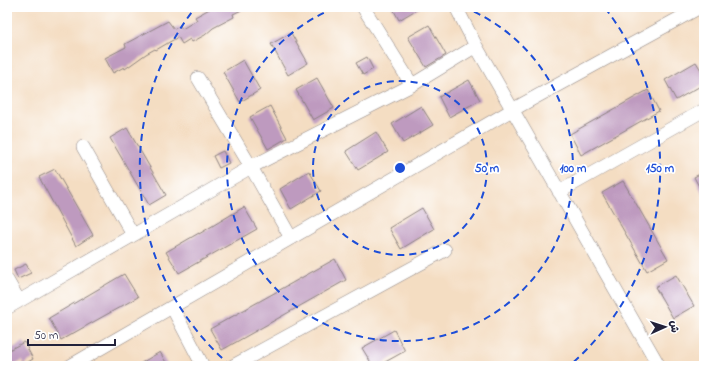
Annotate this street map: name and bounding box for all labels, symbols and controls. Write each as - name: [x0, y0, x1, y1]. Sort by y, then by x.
- text: 50 m: [475, 160, 500, 178]
- text: 100 m: [560, 160, 587, 178]
- text: 150 m: [646, 160, 675, 178]
- centre of rings: [393, 161, 407, 175]
- north arrow: [645, 307, 685, 347]
- text: ش: [666, 320, 682, 333]
- scale bar: [28, 321, 115, 347]
- text: 50 m: [34, 327, 58, 345]

